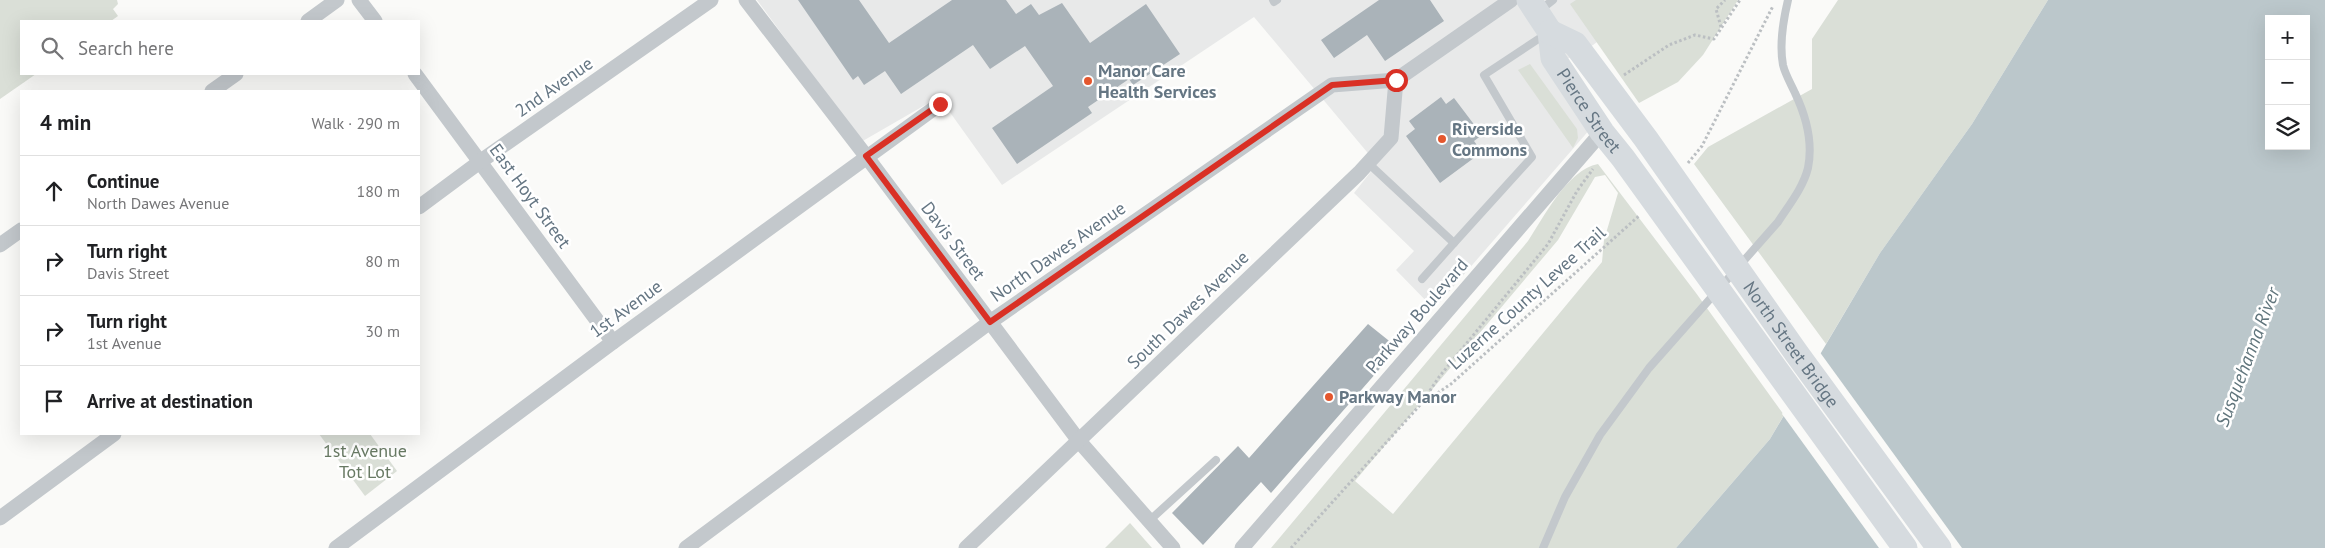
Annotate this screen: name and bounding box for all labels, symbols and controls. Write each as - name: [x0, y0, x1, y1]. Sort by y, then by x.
- map controls: [2265, 15, 2310, 150]
- button: +: [2265, 15, 2310, 60]
- search box: [20, 20, 420, 75]
- icon: search: [38, 34, 66, 62]
- text: Search here: [78, 36, 174, 60]
- street label: 2nd Avenue: [510, 51, 597, 122]
- place label: Manor Care Health Services: [1098, 59, 1217, 103]
- button: −: [2265, 60, 2310, 105]
- street label: Pierce Street: [1552, 64, 1626, 157]
- route start: [1385, 69, 1408, 92]
- marker: Manor Care Health Services: [1082, 75, 1094, 87]
- route end: [929, 93, 952, 116]
- button: layers: [2265, 105, 2310, 150]
- text: 4 min: [40, 109, 91, 136]
- text: Walk · 290 m: [311, 113, 400, 133]
- place label: Riverside Commons: [1452, 117, 1528, 161]
- marker: Riverside Commons: [1436, 133, 1448, 145]
- street label: East Hoyt Street: [485, 139, 576, 253]
- text: Continue: [87, 169, 159, 193]
- icon: ahead: [40, 177, 68, 205]
- text: 180 m: [357, 181, 400, 201]
- text: North Dawes Avenue: [87, 193, 229, 213]
- street label: North Dawes Avenue: [986, 196, 1130, 307]
- street label: Davis Street: [916, 197, 990, 285]
- street label: Luzerne County Levee Trail: [1443, 220, 1611, 374]
- text: Turn right: [87, 239, 167, 263]
- street label: South Dawes Avenue: [1122, 246, 1253, 374]
- icon: right: [40, 247, 68, 275]
- text: 80 m: [365, 251, 400, 271]
- street label: Parkway Boulevard: [1360, 253, 1473, 378]
- text: Davis Street: [87, 263, 169, 283]
- street label: 1st Avenue: [585, 275, 666, 343]
- street label: North Street Bridge: [1739, 277, 1844, 412]
- water label: Susquehanna River: [2209, 282, 2285, 430]
- text: Turn right: [87, 309, 167, 333]
- icon: right: [40, 317, 68, 345]
- text: 30 m: [365, 321, 400, 341]
- text: 1st Avenue: [87, 333, 162, 353]
- place label: Parkway Manor: [1339, 385, 1457, 408]
- icon: arrive: [40, 387, 68, 415]
- text: Arrive at destination: [87, 389, 253, 413]
- marker: Parkway Manor: [1323, 391, 1335, 403]
- park label: 1st Avenue Tot Lot: [323, 439, 407, 483]

